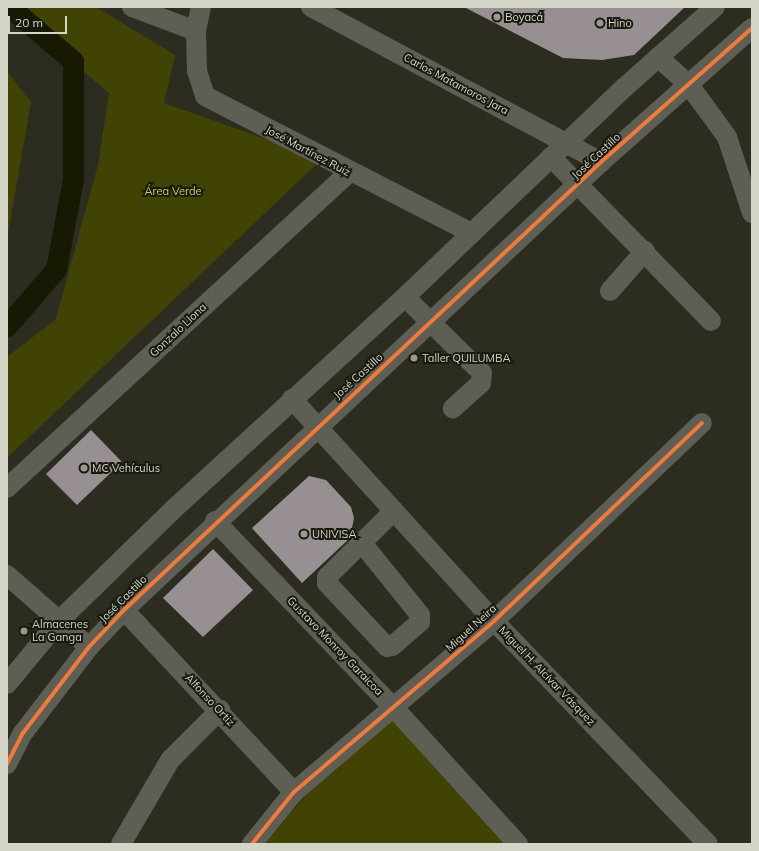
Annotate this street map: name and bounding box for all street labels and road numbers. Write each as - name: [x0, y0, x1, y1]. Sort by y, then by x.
- street label: Carlos Matamoros Jara: [401, 51, 511, 117]
- street label: José Martínez Ruiz: [263, 123, 353, 179]
- street label: José Castillo: [569, 130, 623, 182]
- street label: Gonzalo Llona: [147, 300, 209, 360]
- street label: José Castillo: [331, 351, 385, 401]
- street label: José Castillo: [97, 573, 149, 625]
- street label: Gustavo Monroy Garaicoa: [284, 594, 386, 698]
- street label: Miguel Neira: [443, 602, 499, 654]
- street label: Miguel H. Alcívar Vásquez: [496, 624, 598, 728]
- street label: Alfonso Ortiz: [182, 671, 238, 729]

